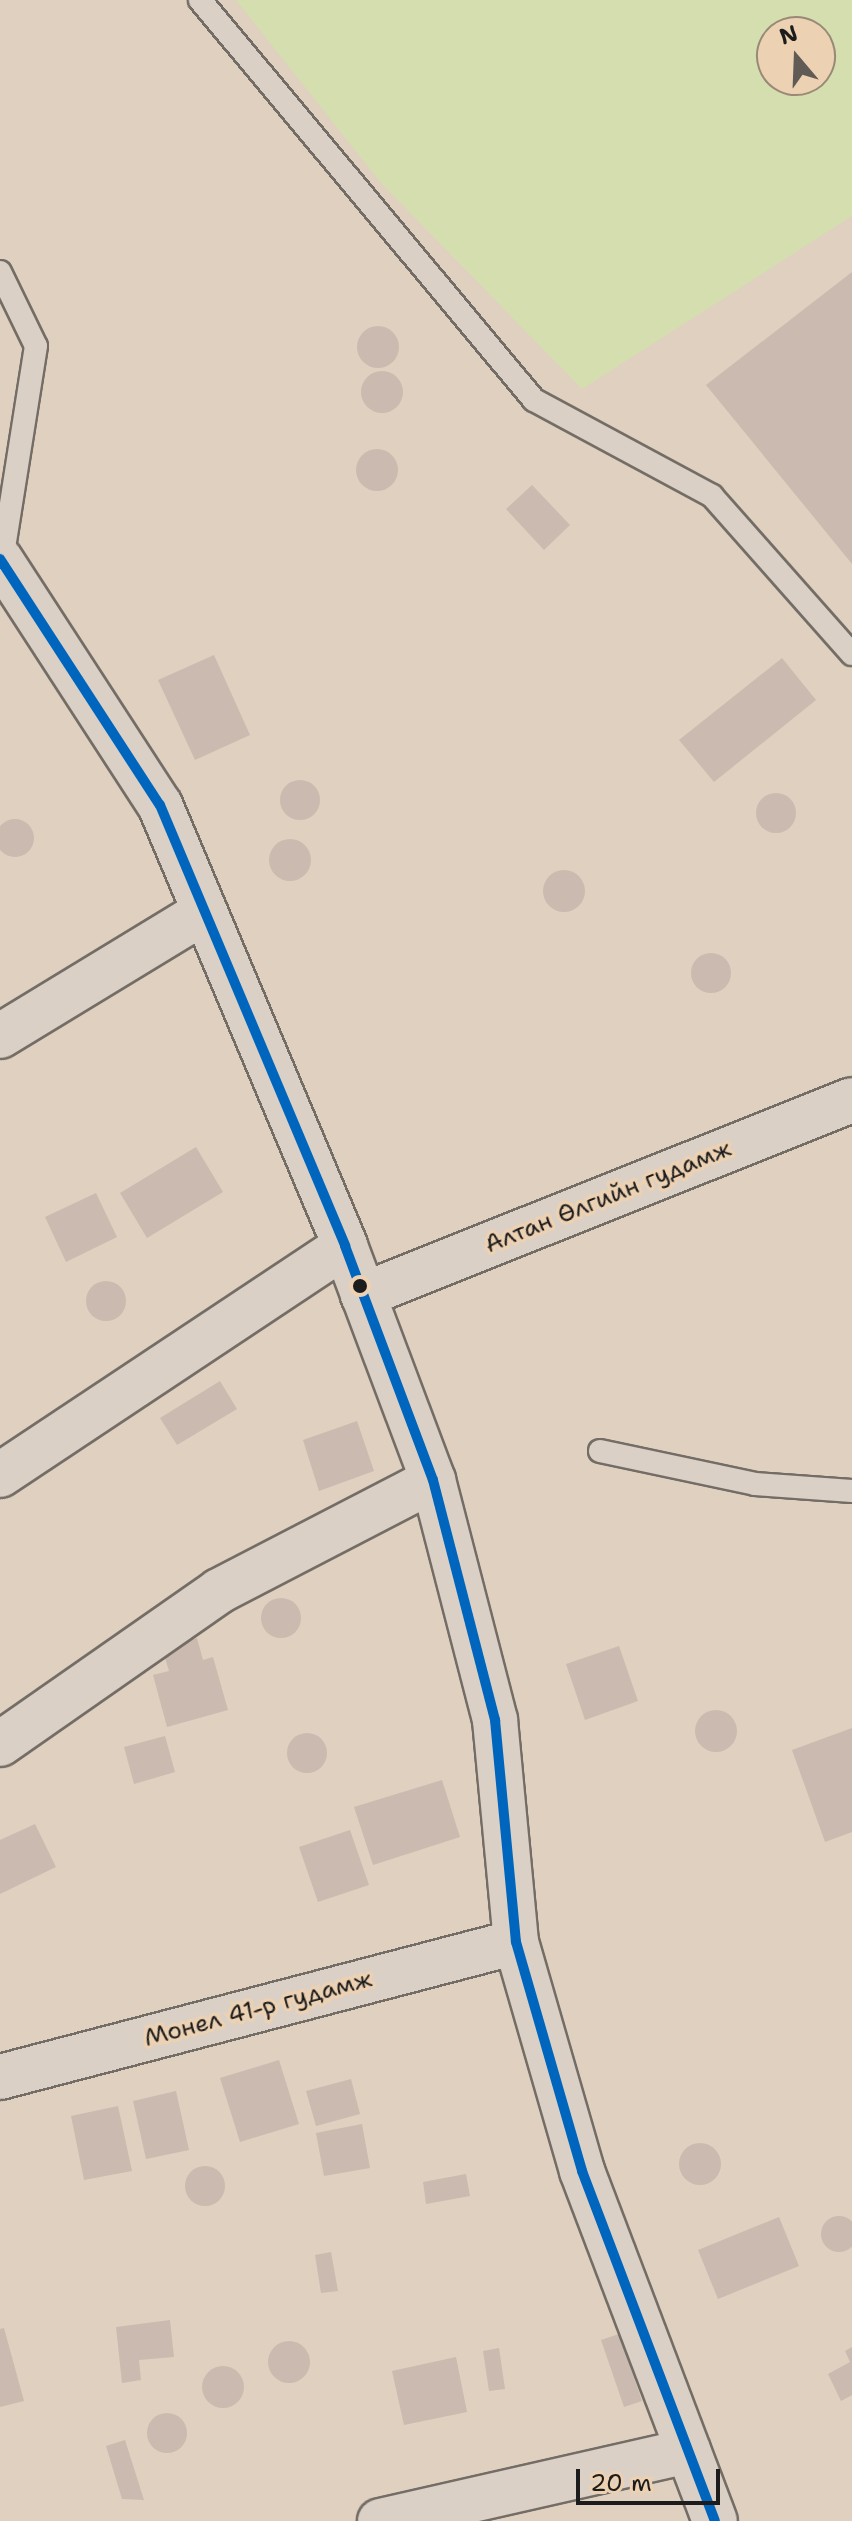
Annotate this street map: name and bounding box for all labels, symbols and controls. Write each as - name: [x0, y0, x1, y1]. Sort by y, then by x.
- north arrow: [756, 16, 836, 96]
- text: N: [776, 18, 802, 51]
- street label: Алтан Өлгийн гудамж: [481, 1134, 735, 1260]
- unlabelled marker: [352, 1278, 368, 1294]
- street label: Монел 41-р гудамж: [141, 1965, 375, 2053]
- scale bar: [580, 2453, 724, 2503]
- text: 20 m: [590, 2467, 652, 2499]

